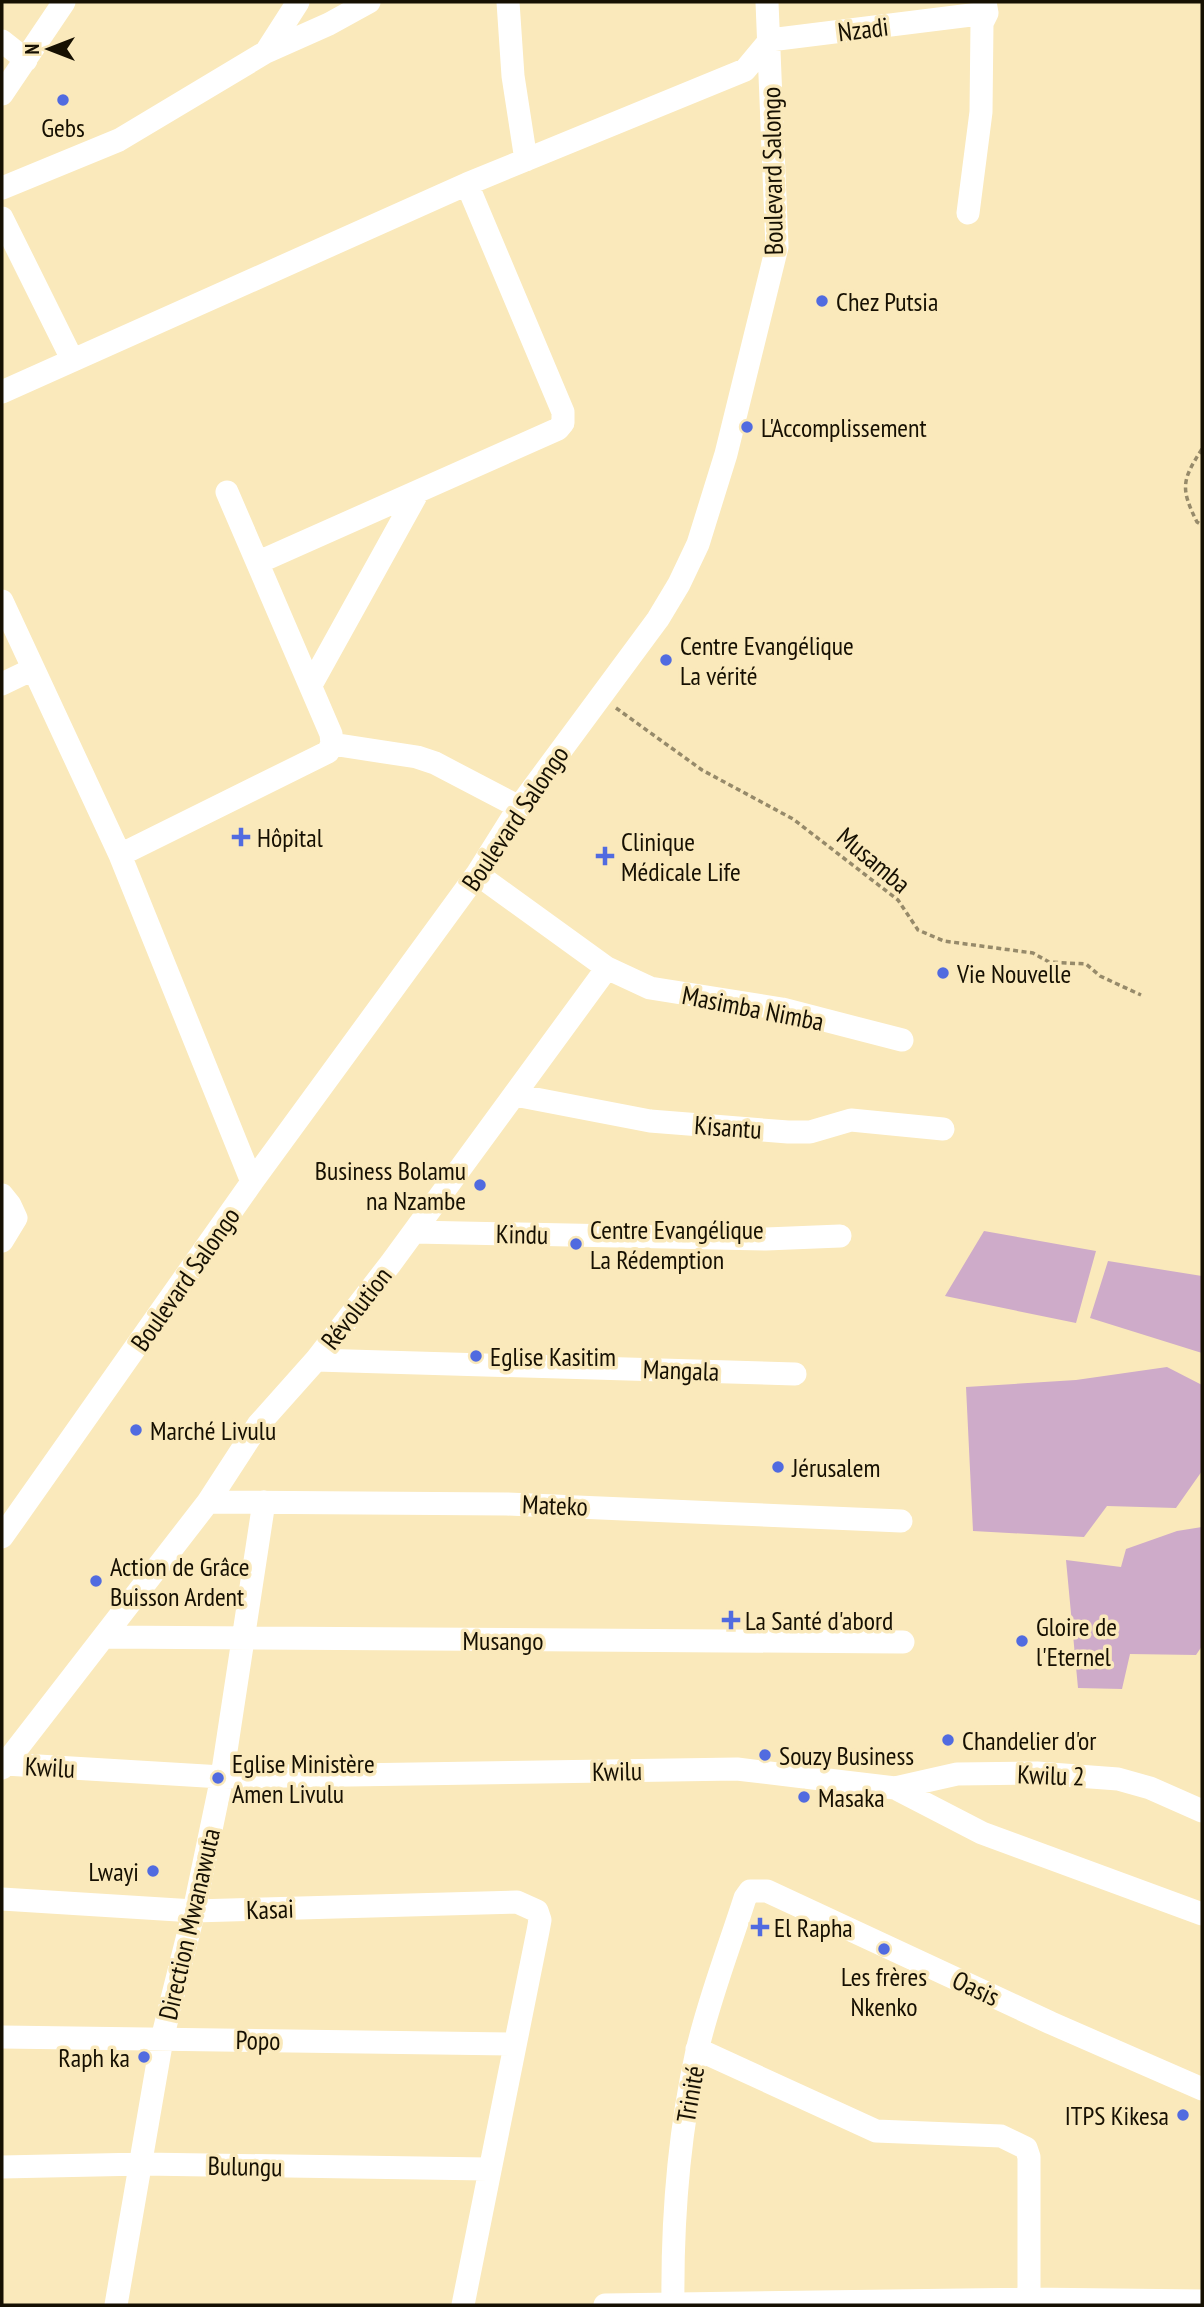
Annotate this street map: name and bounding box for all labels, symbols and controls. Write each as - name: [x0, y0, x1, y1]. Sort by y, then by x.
- street label: Nzadi: [836, 10, 890, 48]
- north arrow: [14, 14, 84, 84]
- text: N: [20, 44, 44, 54]
- street label: Boulevard Salongo: [754, 87, 790, 255]
- marker: Gebs: [55, 92, 71, 108]
- place label: Gebs: [41, 111, 85, 144]
- place label: Chez Putsia: [836, 285, 938, 318]
- marker: Chez Putsia: [814, 293, 830, 309]
- place label: L'Accomplissement: [761, 411, 927, 444]
- marker: L'Accomplissement: [739, 419, 755, 435]
- place label: Centre Evangélique La vérité: [680, 629, 854, 692]
- marker: Centre Evangélique La vérité: [658, 652, 674, 668]
- street label: Boulevard Salongo: [454, 739, 576, 897]
- street label: Musamba: [831, 820, 917, 900]
- place label: Hôpital: [257, 821, 323, 854]
- place label: Clinique Médicale Life: [621, 825, 741, 888]
- marker: Hôpital: [231, 827, 251, 847]
- marker: Clinique Médicale Life: [595, 846, 615, 866]
- place label: Vie Nouvelle: [956, 957, 1071, 990]
- marker: Vie Nouvelle: [935, 965, 951, 981]
- street label: Masimba Nimba: [679, 978, 827, 1038]
- street label: Kisantu: [693, 1108, 763, 1146]
- place label: Business Bolamu na Nzambe: [315, 1154, 466, 1217]
- marker: Business Bolamu na Nzambe: [472, 1177, 488, 1193]
- street label: Boulevard Salongo: [123, 1201, 247, 1357]
- place label: Centre Evangélique La Rédemption: [590, 1213, 764, 1276]
- street label: Kindu: [496, 1217, 548, 1251]
- marker: Centre Evangélique La Rédemption: [568, 1236, 584, 1252]
- street label: Révolution: [313, 1260, 399, 1356]
- place label: Eglise Kasitim: [490, 1340, 616, 1373]
- marker: Eglise Kasitim: [468, 1348, 484, 1364]
- street label: Mangala: [642, 1352, 720, 1388]
- place label: Marché Livulu: [150, 1414, 276, 1447]
- marker: Marché Livulu: [128, 1422, 144, 1438]
- place label: Jérusalem: [791, 1451, 880, 1484]
- marker: Jérusalem: [770, 1459, 786, 1475]
- street label: Mateko: [522, 1487, 588, 1523]
- place label: Action de Grâce Buisson Ardent: [110, 1550, 250, 1613]
- marker: Action de Grâce Buisson Ardent: [88, 1573, 104, 1589]
- place label: La Santé d'abord: [745, 1604, 893, 1637]
- place label: Gloire de l'Eternel: [1036, 1610, 1117, 1673]
- marker: La Santé d'abord: [723, 1612, 739, 1628]
- street label: Musango: [463, 1624, 543, 1657]
- marker: Gloire de l'Eternel: [1014, 1633, 1030, 1649]
- place label: Chandelier d'or: [962, 1724, 1096, 1757]
- marker: Chandelier d'or: [940, 1732, 956, 1748]
- place label: Souzy Business: [779, 1739, 914, 1772]
- place label: Eglise Ministère Amen Livulu: [232, 1747, 375, 1810]
- marker: Souzy Business: [757, 1747, 773, 1763]
- street label: Kwilu: [24, 1749, 76, 1785]
- street label: Kwilu: [592, 1754, 642, 1788]
- street label: Kwilu 2: [1017, 1757, 1085, 1793]
- marker: Eglise Ministère Amen Livulu: [210, 1770, 226, 1786]
- place label: Masaka: [818, 1781, 885, 1814]
- marker: Masaka: [796, 1789, 812, 1805]
- street label: Direction Mwanawuta: [151, 1825, 227, 2023]
- place label: Lwayi: [88, 1855, 139, 1888]
- marker: Lwayi: [145, 1863, 161, 1879]
- street label: Kasai: [246, 1892, 294, 1926]
- place label: El Rapha: [774, 1911, 853, 1944]
- marker: El Rapha: [752, 1919, 768, 1935]
- marker: Les frères Nkenko: [876, 1941, 892, 1957]
- place label: Les frères Nkenko: [841, 1960, 927, 2023]
- street label: Oasis: [947, 1963, 1005, 2013]
- street label: Popo: [235, 2023, 281, 2057]
- place label: Raph ka: [58, 2041, 130, 2074]
- marker: Raph ka: [136, 2049, 152, 2065]
- street label: Trinité: [669, 2063, 711, 2125]
- place label: ITPS Kikesa: [1065, 2099, 1169, 2132]
- marker: ITPS Kikesa: [1175, 2107, 1191, 2123]
- street label: Bulungu: [207, 2149, 283, 2183]

